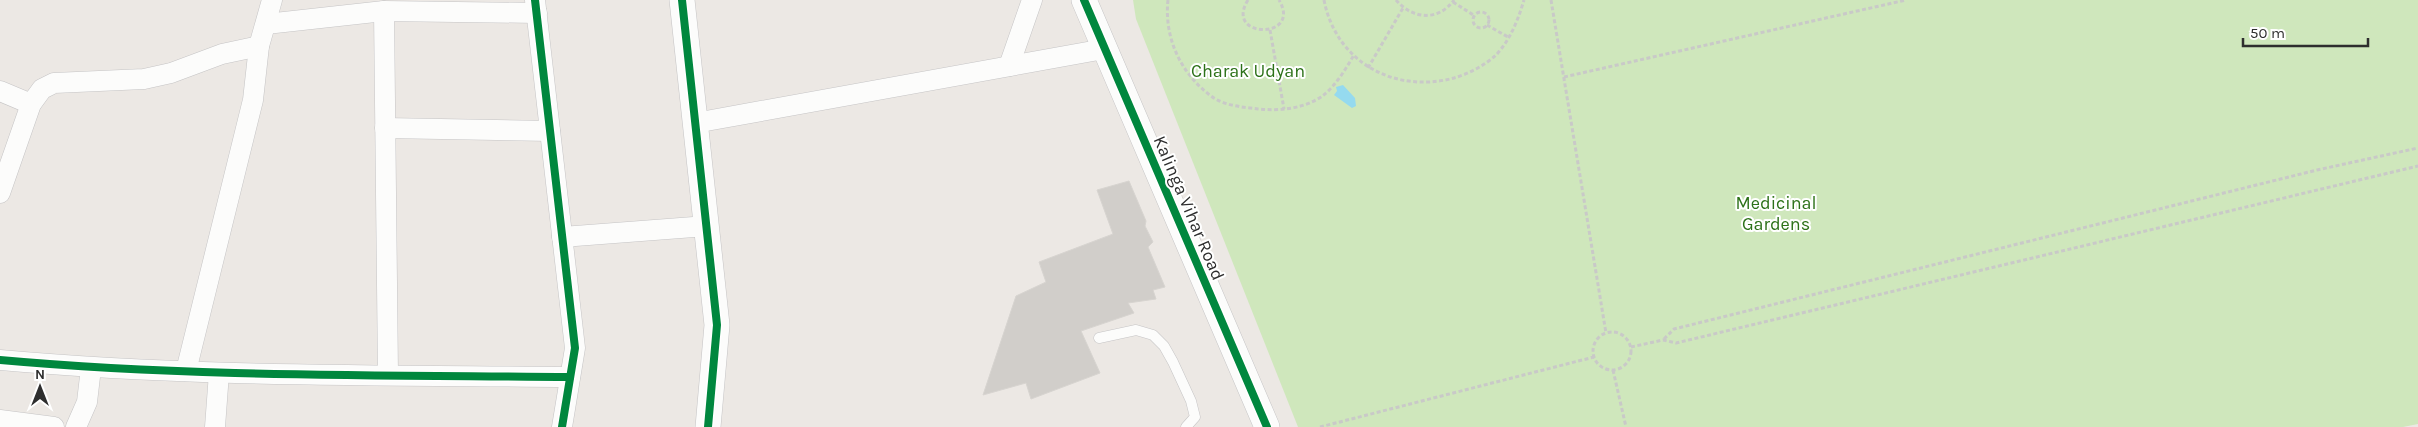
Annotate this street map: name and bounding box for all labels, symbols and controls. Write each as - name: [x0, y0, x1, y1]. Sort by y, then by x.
- scale bar: [2243, 15, 2368, 47]
- text: 50 m: [2250, 24, 2285, 42]
- park label: Charak Udyan: [1191, 60, 1305, 82]
- street label: Kalinga Vihar Road: [1149, 132, 1229, 284]
- park label: Medicinal Gardens: [1736, 192, 1816, 235]
- north arrow: [15, 362, 65, 412]
- text: N: [35, 366, 45, 383]

